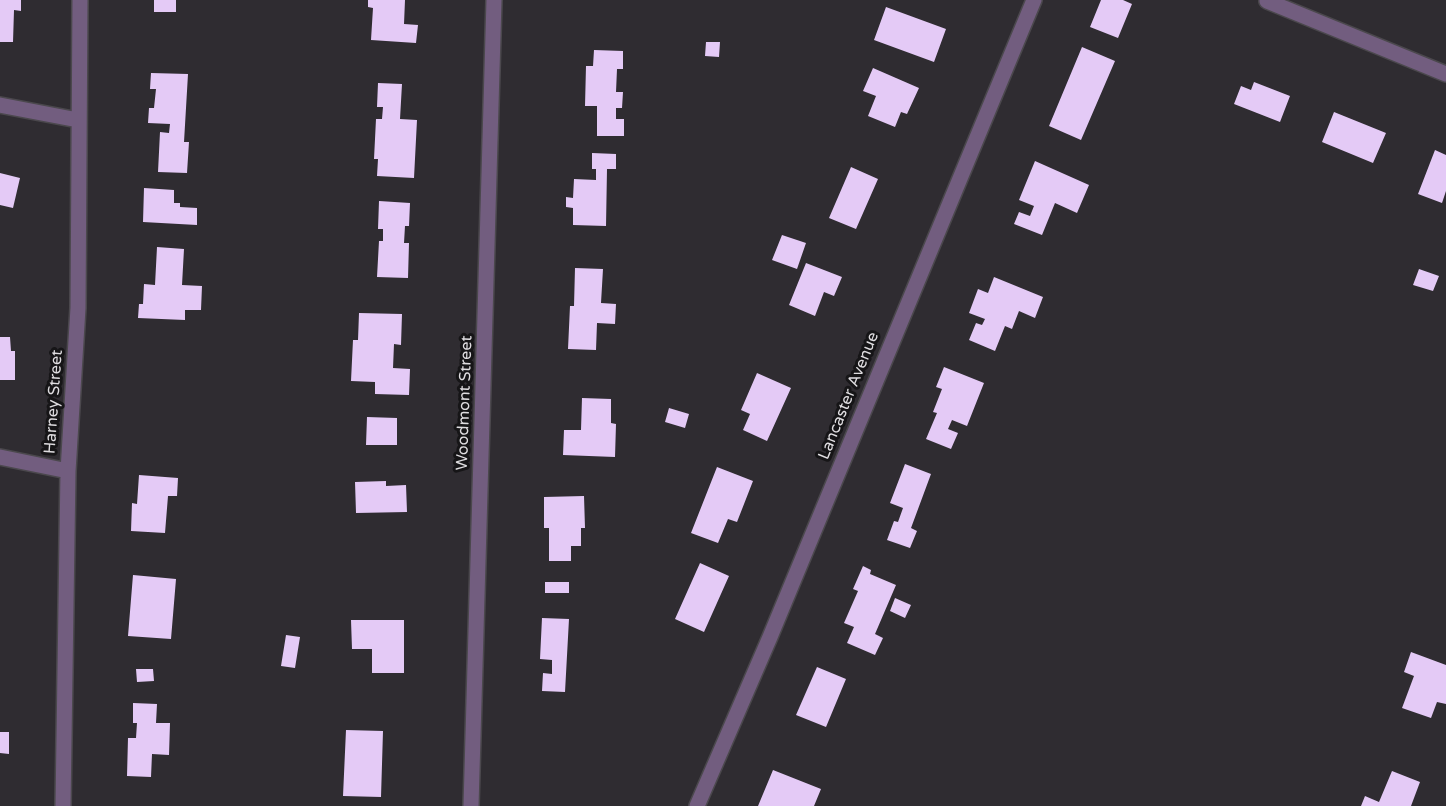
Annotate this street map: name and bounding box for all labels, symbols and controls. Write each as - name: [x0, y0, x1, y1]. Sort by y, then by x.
- street label: Lancaster Avenue: [815, 329, 883, 463]
- street label: Woodmont Street: [453, 335, 477, 471]
- street label: Harney Street: [41, 349, 67, 455]

